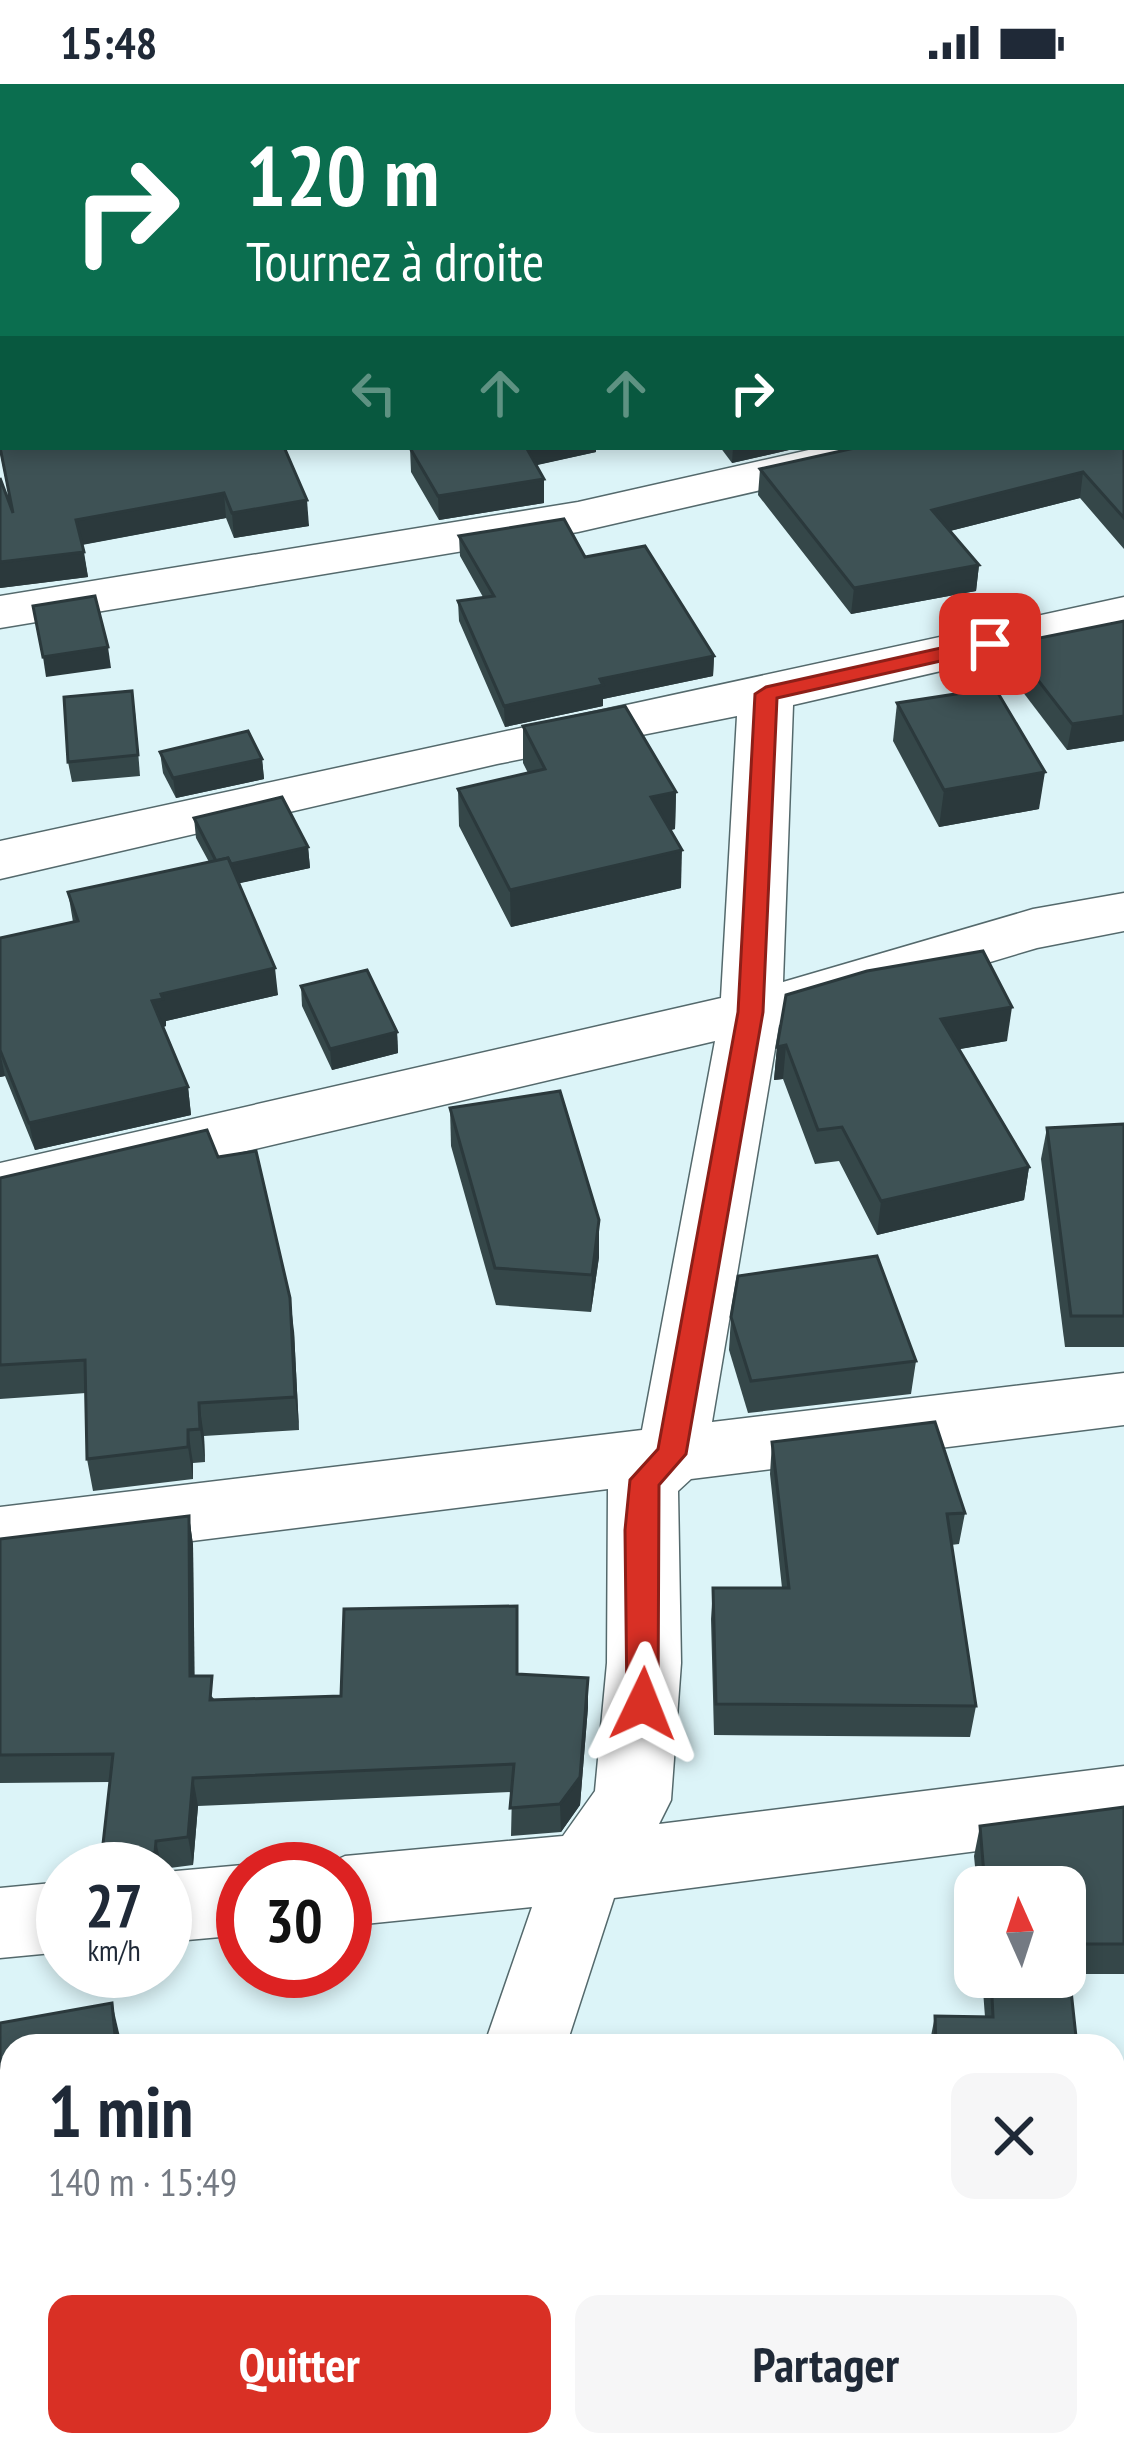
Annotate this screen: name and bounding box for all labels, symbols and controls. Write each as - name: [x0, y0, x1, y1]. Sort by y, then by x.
- text: 15:48: [60, 13, 157, 71]
- text: 120 m: [246, 120, 439, 229]
- icon: right: [48, 132, 204, 288]
- text: Tournez à droite: [246, 226, 544, 296]
- icon: left: [341, 360, 407, 426]
- icon: ahead: [467, 360, 533, 426]
- icon: ahead: [593, 360, 659, 426]
- icon: right: [719, 360, 785, 426]
- pin: [939, 593, 1041, 695]
- icon: arrive: [957, 611, 1023, 677]
- position arrow: [580, 1641, 706, 1767]
- speed limit sign: 30: [216, 1842, 372, 1998]
- text: 27: [85, 1866, 143, 1944]
- north arrow: [954, 1866, 1086, 1998]
- map controls: [954, 1866, 1086, 1998]
- text: km/h: [87, 1930, 141, 1969]
- text: 1 min: [48, 2064, 193, 2157]
- button: close: [951, 2073, 1077, 2199]
- text: 140 m · 15:49: [48, 2156, 237, 2207]
- button: Quitter: [48, 2295, 551, 2433]
- button: Partager: [575, 2295, 1077, 2433]

